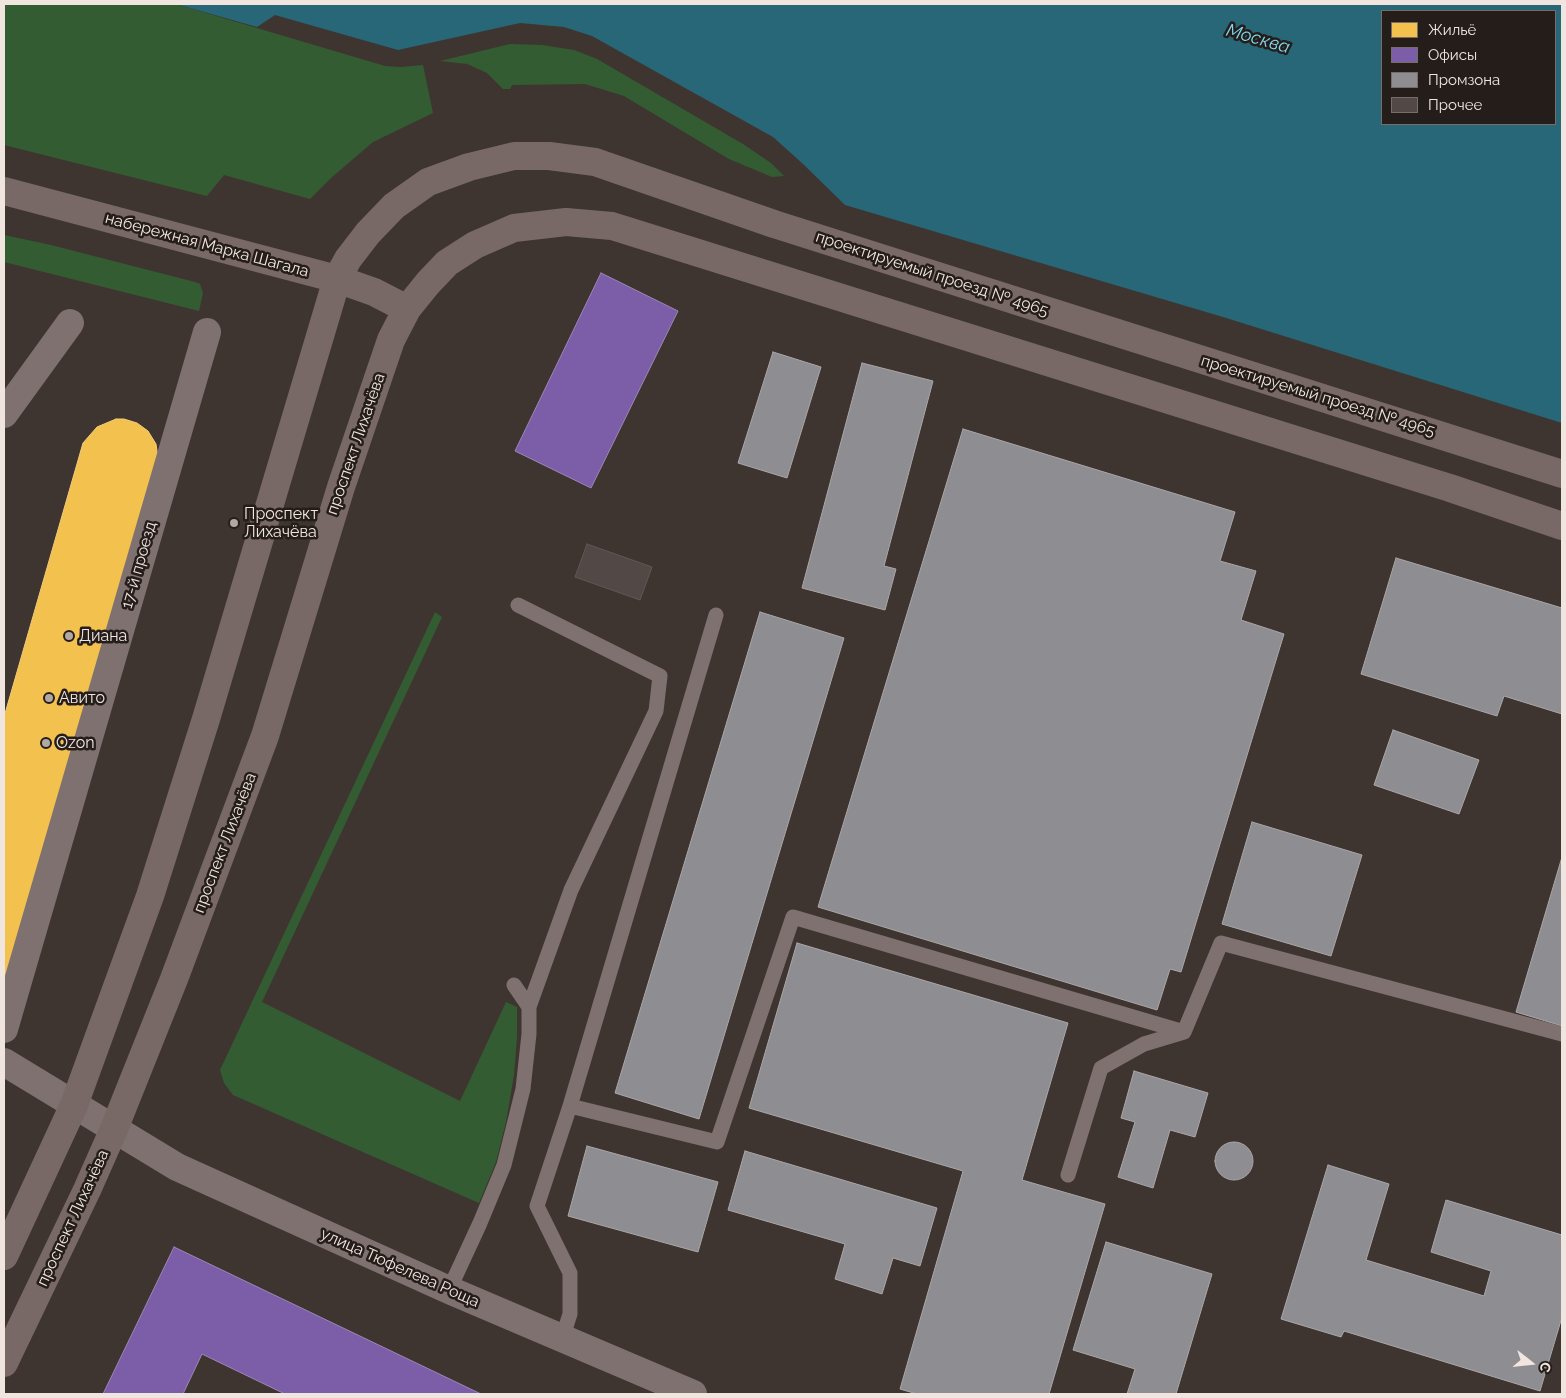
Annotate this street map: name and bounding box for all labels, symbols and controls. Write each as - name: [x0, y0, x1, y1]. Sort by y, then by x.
- legend: [1381, 10, 1556, 125]
- water label: Москва: [1224, 20, 1292, 58]
- text: Жильё: [1428, 21, 1476, 39]
- text: Офисы: [1428, 46, 1477, 64]
- text: Промзона: [1428, 71, 1500, 89]
- text: Прочее: [1428, 96, 1482, 114]
- street label: набережная Марка Шагала: [103, 209, 311, 281]
- street label: проектируемый проезд № 4965: [813, 227, 1051, 321]
- street label: проектируемый проезд № 4965: [1199, 351, 1437, 441]
- street label: проспект Лихачёва: [323, 371, 389, 517]
- place label: Проспект Лихачёва: [244, 504, 318, 542]
- marker: Проспект Лихачёва: [228, 517, 240, 529]
- street label: 17-й проезд: [117, 519, 161, 611]
- place label: Диана: [79, 626, 127, 646]
- marker: Диана: [63, 630, 75, 642]
- place label: Авито: [59, 688, 105, 708]
- marker: Авито: [43, 692, 55, 704]
- place label: Ozon: [56, 733, 95, 753]
- marker: Ozon: [40, 737, 52, 749]
- street label: проспект Лихачёва: [189, 770, 261, 916]
- street label: проспект Лихачёва: [33, 1147, 113, 1289]
- street label: улица Тюфелева Роща: [318, 1224, 482, 1312]
- north arrow: [1506, 1338, 1556, 1388]
- text: С: [1536, 1360, 1554, 1374]

